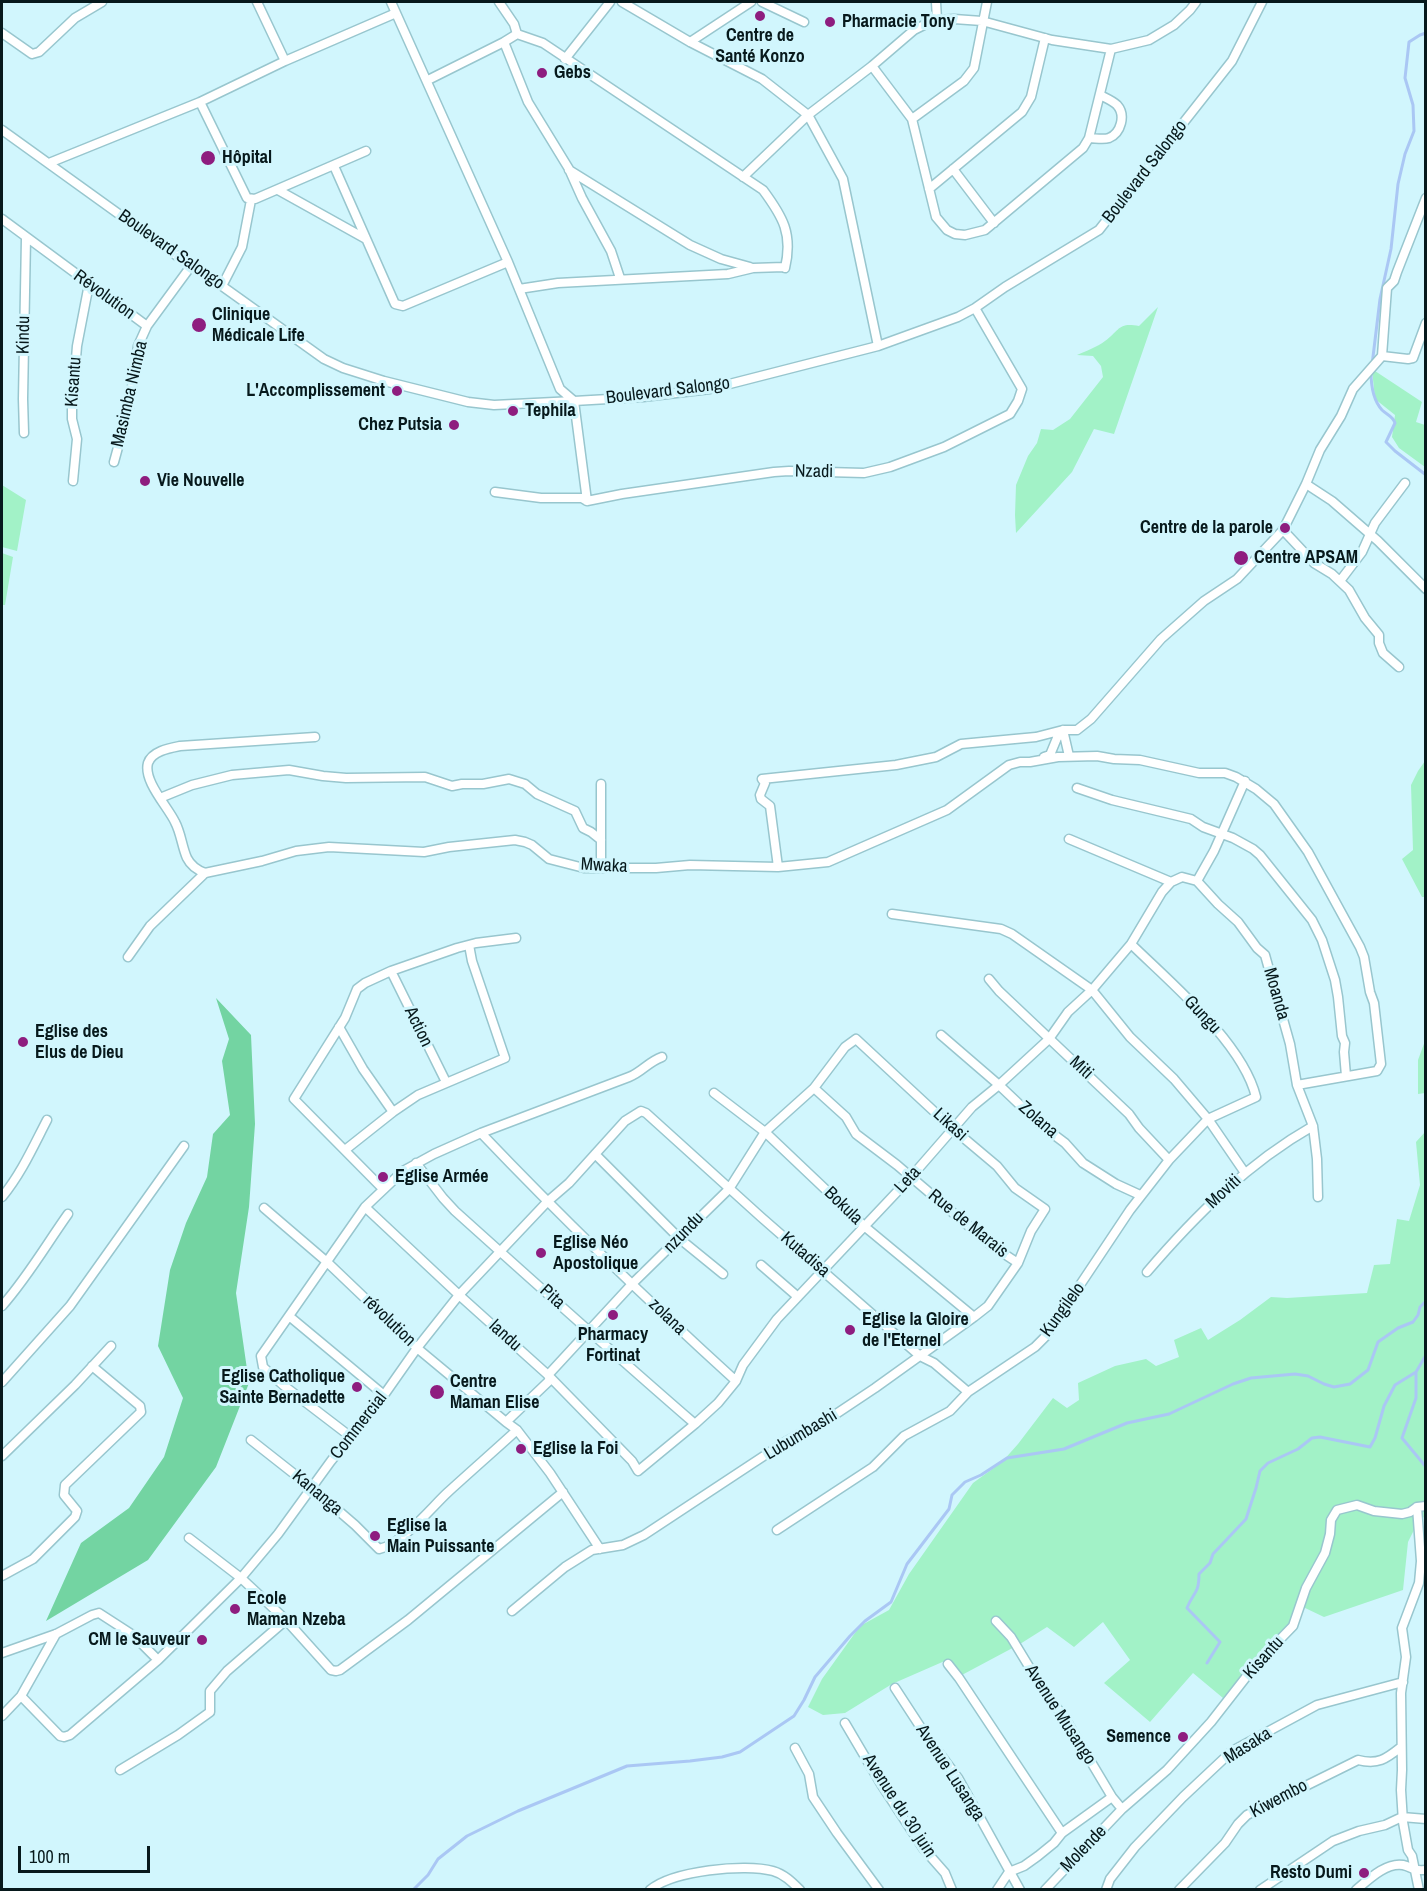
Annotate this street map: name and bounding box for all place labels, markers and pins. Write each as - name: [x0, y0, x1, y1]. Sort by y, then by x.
- marker: Centre de Santé Konzo: [753, 9, 767, 23]
- place label: Pharmacie Tony: [842, 11, 955, 33]
- marker: Pharmacie Tony: [823, 15, 837, 29]
- place label: Centre de Santé Konzo: [715, 25, 805, 68]
- place label: Gebs: [554, 62, 591, 84]
- marker: Gebs: [535, 66, 549, 80]
- place label: Hôpital: [222, 147, 272, 169]
- marker: Hôpital: [199, 149, 217, 167]
- place label: Clinique Médicale Life: [212, 304, 305, 346]
- marker: Clinique Médicale Life: [190, 316, 208, 334]
- place label: L'Accomplissement: [246, 380, 385, 402]
- marker: L'Accomplissement: [390, 384, 404, 398]
- place label: Tephila: [525, 400, 576, 422]
- marker: Tephila: [506, 404, 520, 418]
- place label: Chez Putsia: [358, 414, 442, 436]
- marker: Chez Putsia: [447, 418, 461, 432]
- place label: Vie Nouvelle: [157, 470, 245, 492]
- marker: Vie Nouvelle: [138, 474, 152, 488]
- place label: Centre de la parole: [1140, 517, 1273, 539]
- marker: Centre de la parole: [1278, 521, 1292, 535]
- place label: Centre APSAM: [1254, 547, 1358, 569]
- marker: Centre APSAM: [1232, 549, 1250, 567]
- place label: Eglise des Elus de Dieu: [35, 1021, 124, 1064]
- marker: Eglise des Elus de Dieu: [16, 1035, 30, 1049]
- place label: Eglise Armée: [395, 1166, 489, 1188]
- marker: Eglise Armée: [376, 1170, 390, 1184]
- place label: Eglise Néo Apostolique: [553, 1232, 638, 1274]
- marker: Eglise Néo Apostolique: [534, 1246, 548, 1260]
- marker: Pharmacy Fortinat: [606, 1308, 620, 1322]
- place label: Eglise la Gloire de l'Eternel: [862, 1309, 969, 1352]
- marker: Eglise la Gloire de l'Eternel: [843, 1323, 857, 1337]
- place label: Pharmacy Fortinat: [578, 1324, 648, 1366]
- place label: Eglise Catholique Sainte Bernadette: [220, 1366, 345, 1408]
- place label: Centre Maman Elise: [450, 1371, 539, 1414]
- marker: Eglise Catholique Sainte Bernadette: [350, 1380, 364, 1394]
- marker: Centre Maman Elise: [428, 1383, 446, 1401]
- place label: Eglise la Foi: [533, 1438, 618, 1460]
- marker: Eglise la Foi: [514, 1442, 528, 1456]
- place label: Eglise la Main Puissante: [387, 1515, 494, 1558]
- marker: Eglise la Main Puissante: [368, 1529, 382, 1543]
- place label: Ecole Maman Nzeba: [247, 1588, 345, 1630]
- marker: Ecole Maman Nzeba: [228, 1602, 242, 1616]
- place label: CM le Sauveur: [88, 1629, 190, 1651]
- marker: CM le Sauveur: [195, 1633, 209, 1647]
- place label: Semence: [1106, 1726, 1171, 1748]
- marker: Semence: [1176, 1730, 1190, 1744]
- place label: Resto Dumi: [1270, 1862, 1352, 1884]
- marker: Resto Dumi: [1357, 1866, 1371, 1880]

